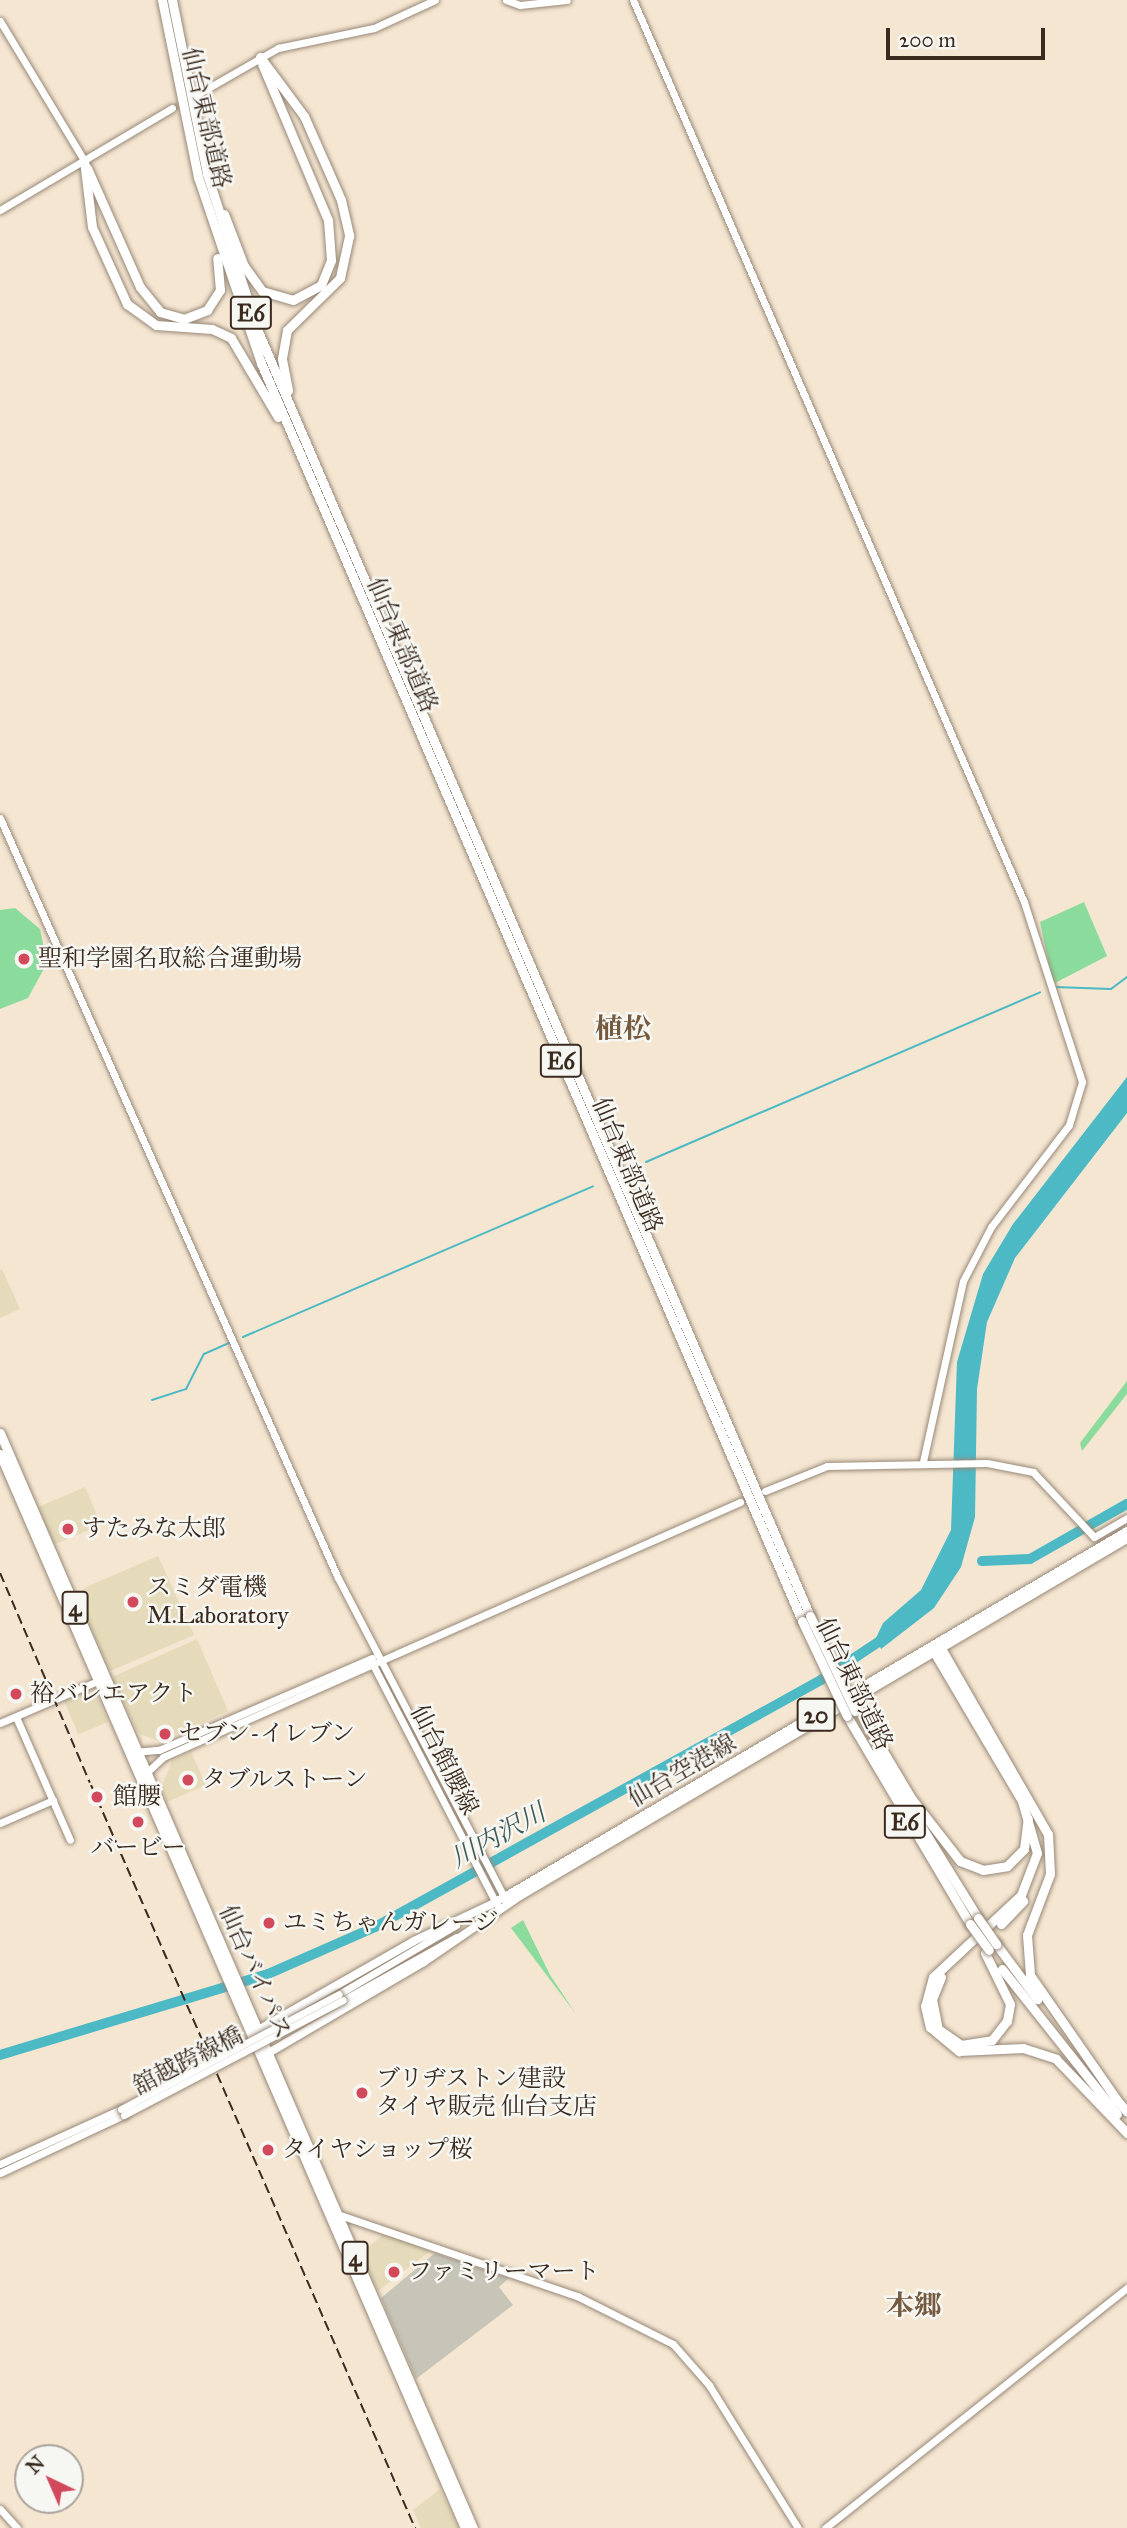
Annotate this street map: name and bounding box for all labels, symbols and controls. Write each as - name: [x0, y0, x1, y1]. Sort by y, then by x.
- scale bar: [889, 14, 1048, 58]
- text: 200 m: [899, 27, 956, 53]
- street label: 仙台東部道路: [176, 45, 236, 191]
- road number: E6: [228, 294, 274, 332]
- street label: 仙台東部道路: [361, 573, 443, 717]
- place label: 聖和学園名取総合運動場: [38, 945, 302, 973]
- marker: 聖和学園名取総合運動場: [16, 951, 32, 967]
- district label: 植松: [595, 1012, 651, 1046]
- road number: E6: [538, 1042, 584, 1080]
- street label: 仙台東部道路: [586, 1093, 668, 1237]
- place label: すたみな太郎: [82, 1515, 226, 1543]
- marker: すたみな太郎: [60, 1521, 76, 1537]
- place label: スミダ電機 M.Laboratory: [147, 1574, 289, 1630]
- road number: 4: [61, 1588, 89, 1628]
- marker: スミダ電機 M.Laboratory: [125, 1594, 141, 1610]
- street label: 仙台東部道路: [809, 1613, 899, 1755]
- place label: 裕バレエアクト: [30, 1680, 198, 1708]
- marker: 裕バレエアクト: [8, 1686, 24, 1702]
- road number: 20: [795, 1696, 837, 1734]
- street label: 仙台館腰線: [404, 1700, 484, 1820]
- place label: セブン-イレブン: [179, 1720, 357, 1748]
- marker: セブン-イレブン: [157, 1726, 173, 1742]
- street label: 仙台空港線: [623, 1729, 741, 1813]
- place label: タブルストーン: [202, 1766, 370, 1794]
- marker: タブルストーン: [180, 1772, 196, 1788]
- place label: 館腰: [113, 1783, 161, 1811]
- marker: 館腰: [87, 1787, 107, 1807]
- water label: 川内沢川: [445, 1797, 551, 1875]
- road number: E6: [882, 1802, 928, 1842]
- marker: バービー: [130, 1814, 146, 1830]
- place label: バービー: [90, 1834, 186, 1862]
- street label: 仙台バイパス: [213, 1900, 297, 2044]
- place label: ユミちゃんガレージ: [283, 1909, 499, 1937]
- marker: ユミちゃんガレージ: [261, 1915, 277, 1931]
- street label: 舘越跨線橋: [128, 2021, 248, 2101]
- place label: ブリヂストン建設 タイヤ販売 仙台支店: [376, 2065, 597, 2121]
- marker: ブリヂストン建設 タイヤ販売 仙台支店: [354, 2085, 370, 2101]
- place label: タイヤショップ桜: [282, 2136, 474, 2164]
- marker: タイヤショップ桜: [260, 2142, 276, 2158]
- road number: 4: [341, 2238, 369, 2278]
- place label: ファミリーマート: [408, 2258, 600, 2286]
- marker: ファミリーマート: [386, 2264, 402, 2280]
- district label: 本郷: [886, 2289, 942, 2323]
- north arrow: [14, 2444, 84, 2514]
- text: N: [22, 2451, 49, 2479]

